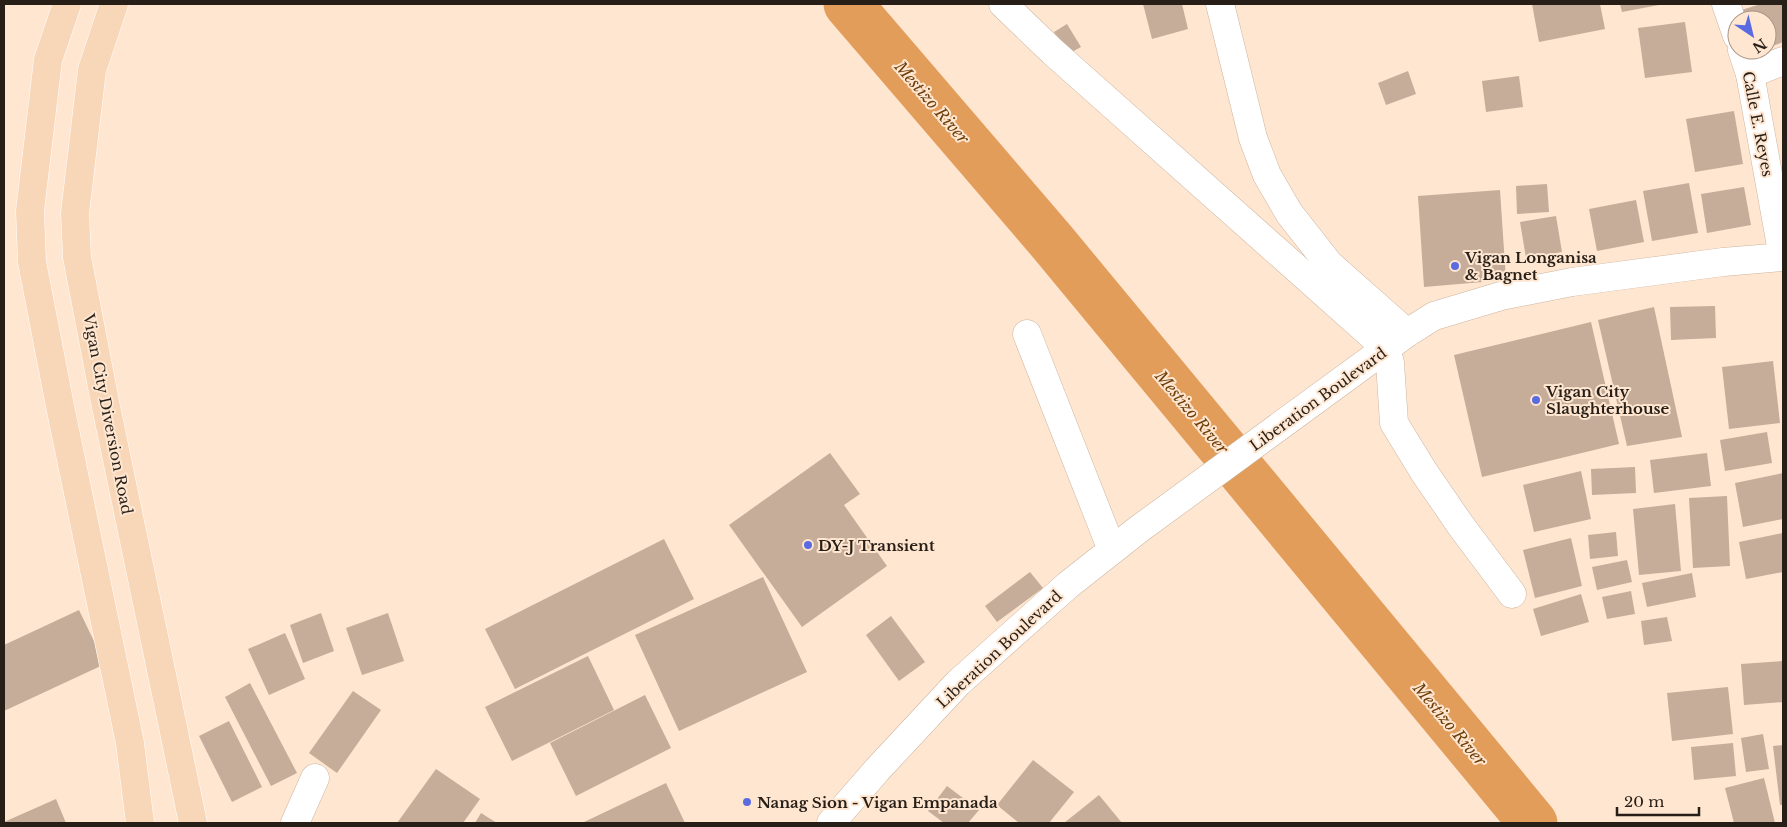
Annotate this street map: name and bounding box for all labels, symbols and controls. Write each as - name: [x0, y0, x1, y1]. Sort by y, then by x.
- north arrow: [1727, 10, 1777, 60]
- text: N: [1749, 34, 1770, 57]
- water label: Mestizo River: [890, 56, 974, 148]
- street label: Calle E. Reyes: [1738, 70, 1778, 178]
- place label: Vigan Longanisa & Bagnet: [1464, 248, 1597, 284]
- marker: Vigan Longanisa & Bagnet: [1449, 260, 1461, 272]
- street label: Vigan City Diversion Road: [79, 311, 137, 516]
- street label: Liberation Boulevard: [1246, 343, 1390, 455]
- water label: Mestizo River: [1151, 365, 1233, 458]
- place label: Vigan City Slaughterhouse: [1545, 382, 1670, 418]
- marker: Vigan City Slaughterhouse: [1530, 394, 1542, 406]
- place label: DY-J Transient: [818, 536, 935, 555]
- marker: DY-J Transient: [802, 539, 814, 551]
- street label: Liberation Boulevard: [932, 586, 1066, 712]
- water label: Mestizo River: [1409, 677, 1491, 770]
- scale bar: [1617, 784, 1700, 816]
- text: 20 m: [1624, 792, 1664, 811]
- place label: Nanag Sion - Vigan Empanada: [757, 793, 998, 812]
- marker: Nanag Sion - Vigan Empanada: [741, 796, 753, 808]

